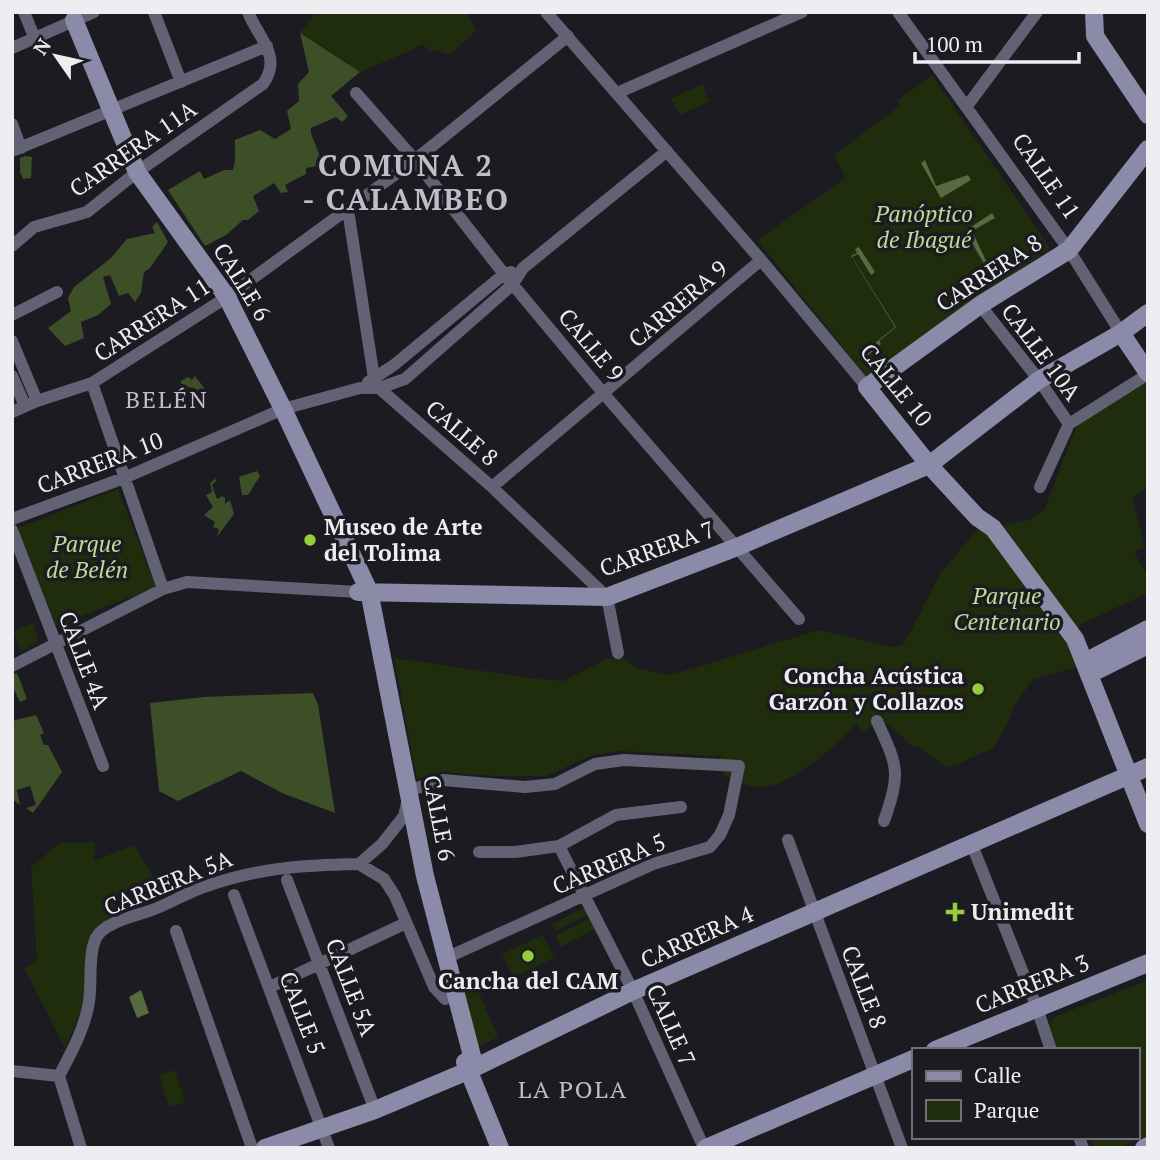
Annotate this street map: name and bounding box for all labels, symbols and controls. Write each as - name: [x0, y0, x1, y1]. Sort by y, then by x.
- north arrow: [21, 21, 91, 91]
- scale bar: [915, 21, 1080, 65]
- text: 100 m: [926, 30, 983, 58]
- text: N: [27, 33, 56, 59]
- street label: CARRERA 11A: [63, 93, 203, 204]
- street label: CALLE 11: [1005, 126, 1087, 225]
- district label: COMUNA 2 - CALAMBEO: [302, 145, 510, 219]
- park label: Panóptico de Ibagué: [874, 198, 973, 255]
- street label: CARRERA 8: [930, 227, 1048, 318]
- street label: CALLE 6: [206, 237, 278, 327]
- street label: CARRERA 9: [622, 253, 734, 354]
- street label: CARRERA 11: [88, 270, 216, 369]
- street label: CALLE 10A: [995, 297, 1088, 407]
- street label: CALLE 9: [552, 302, 631, 388]
- street label: CALLE 10: [853, 337, 939, 433]
- district label: BELÉN: [125, 383, 209, 415]
- street label: CALLE 8: [420, 393, 505, 473]
- street label: CARRERA 10: [32, 424, 167, 501]
- place label: Museo de Arte del Tolima: [324, 511, 483, 568]
- street label: CARRERA 7: [595, 513, 719, 584]
- park label: Parque de Belén: [46, 528, 128, 585]
- marker: Museo de Arte del Tolima: [302, 532, 318, 548]
- park label: Parque Centenario: [953, 580, 1061, 637]
- street label: CALLE 4A: [52, 607, 117, 713]
- place label: Concha Acústica Garzón y Collazos: [769, 660, 964, 717]
- marker: Concha Acústica Garzón y Collazos: [970, 681, 986, 697]
- street label: CALLE 6: [416, 773, 463, 863]
- street label: CARRERA 5: [547, 826, 670, 901]
- street label: CARRERA 5A: [99, 843, 237, 922]
- place label: Unimedit: [971, 896, 1074, 927]
- street label: CARRERA 4: [635, 898, 759, 975]
- marker: Unimedit: [945, 902, 965, 922]
- street label: CALLE 5A: [319, 934, 384, 1040]
- street label: CALLE 8: [835, 941, 894, 1033]
- street label: CARRERA 3: [970, 947, 1093, 1020]
- marker: Cancha del CAM: [520, 948, 536, 964]
- place label: Cancha del CAM: [438, 965, 618, 996]
- street label: CALLE 5: [273, 967, 332, 1059]
- street label: CALLE 7: [640, 979, 703, 1071]
- legend: [912, 1048, 1139, 1139]
- text: Calle: [974, 1061, 1021, 1089]
- district label: LA POLA: [518, 1073, 628, 1105]
- text: Parque: [974, 1096, 1039, 1124]

